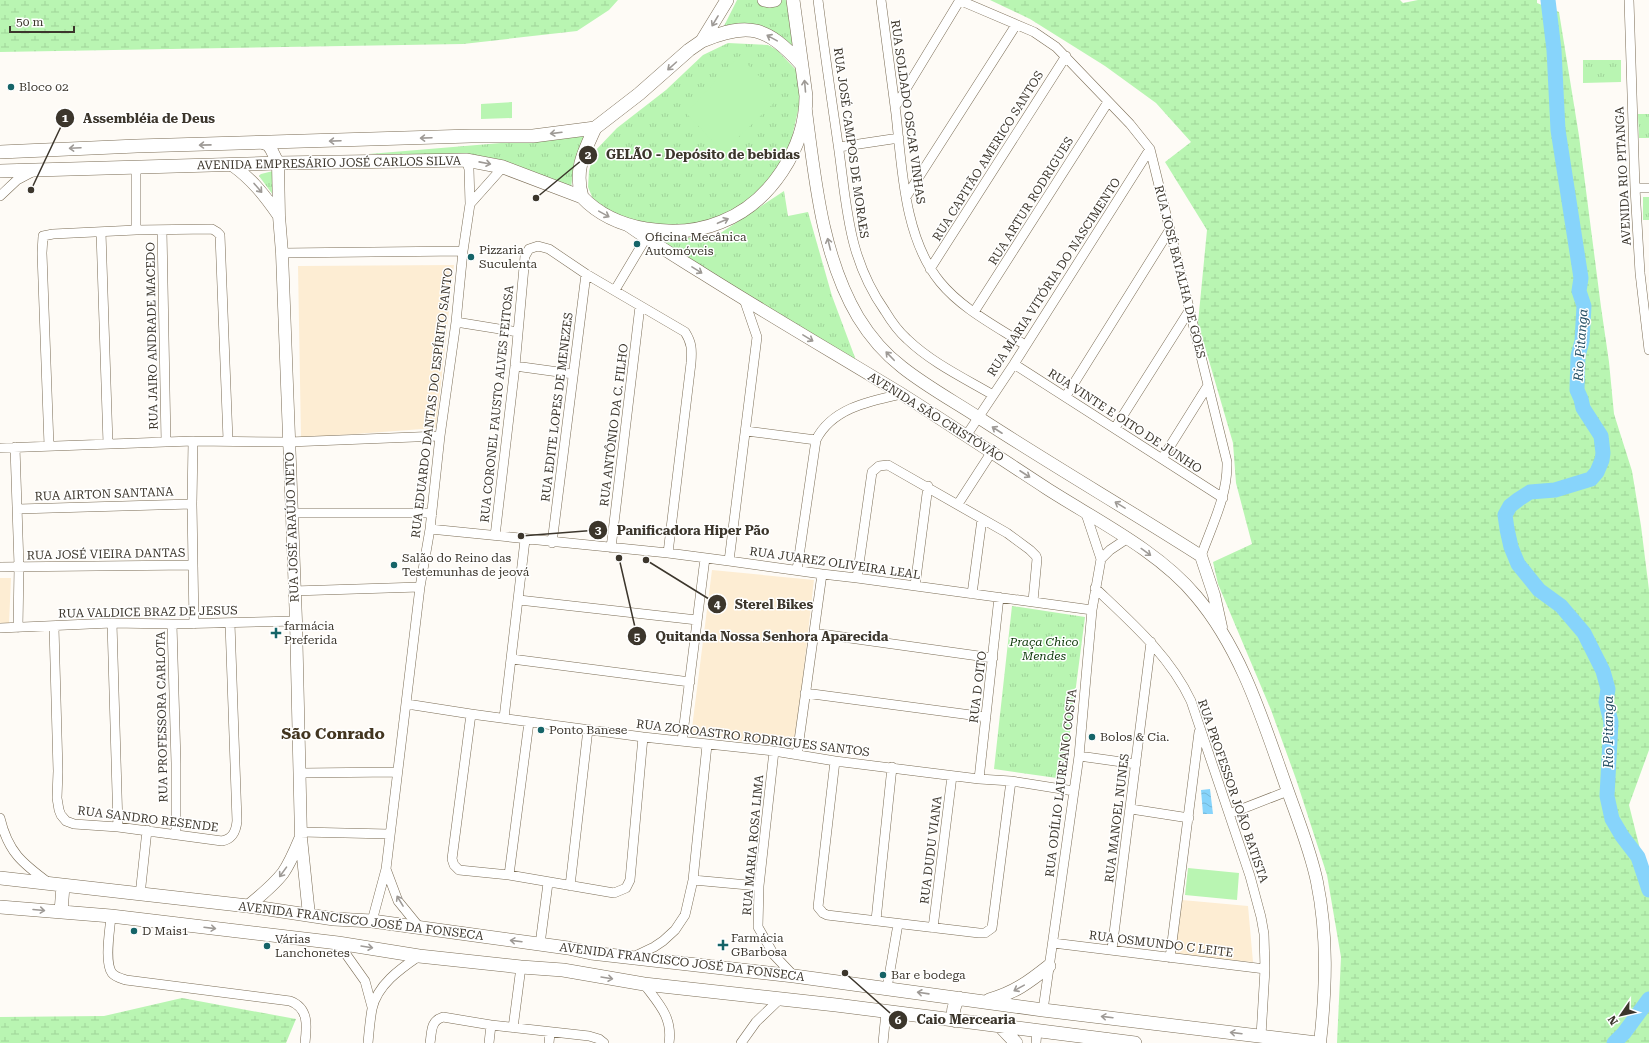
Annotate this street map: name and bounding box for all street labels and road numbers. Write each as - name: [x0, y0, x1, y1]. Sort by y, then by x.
- street label: RUA SOLDADO OSCAR VINHAS: [888, 19, 928, 205]
- street label: RUA JOSÉ CAMPOS DE MORAES: [831, 47, 871, 239]
- street label: RUA CAPITÃO AMERICO SANTOS: [930, 68, 1046, 244]
- street label: AVENIDA RIO PITANGA: [1612, 106, 1634, 246]
- street label: RUA ARTUR RODRIGUES: [986, 134, 1076, 268]
- street label: AVENIDA EMPRESÁRIO JOSÉ CARLOS SILVA: [197, 154, 462, 172]
- street label: RUA MARIA VITÓRIA DO NASCIMENTO: [984, 175, 1124, 379]
- street label: RUA JOSÉ BATALHA DE GOES: [1152, 184, 1208, 360]
- street label: RUA JAIRO ANDRADE MACEDO: [143, 242, 161, 430]
- street label: RUA EDUARDO DANTAS DO ESPÍRITO SANTO: [408, 267, 456, 539]
- street label: RUA CORONEL FAUSTO ALVES FEITOSA: [478, 284, 516, 523]
- street label: RUA EDITE LOPES DE MENEZES: [538, 311, 576, 503]
- street label: RUA ANTÔNIO DA C. FILHO: [597, 343, 631, 507]
- street label: RUA VINTE E OITO DE JUNHO: [1045, 366, 1205, 476]
- street label: AVENIDA SÃO CRISTÓVÃO: [865, 369, 1007, 465]
- street label: RUA JOSÉ ARAÚJO NETO: [282, 451, 302, 603]
- street label: RUA AIRTON SANTANA: [34, 485, 174, 503]
- street label: RUA JUAREZ OLIVEIRA LEAL: [749, 544, 921, 582]
- street label: RUA JOSÉ VIEIRA DANTAS: [26, 546, 186, 562]
- street label: RUA VALDICE BRAZ DE JESUS: [58, 603, 238, 621]
- street label: RUA PROFESSORA CARLOTA: [153, 631, 170, 803]
- street label: RUA D OITO: [967, 650, 989, 724]
- street label: RUA ODÍLIO LAUREANO COSTA: [1043, 687, 1080, 878]
- street label: RUA PROFESSOR JOÃO BATISTA: [1195, 697, 1271, 885]
- street label: RUA ZOROASTRO RODRIGUES SANTOS: [635, 717, 871, 759]
- street label: RUA MANOEL NUNES: [1102, 753, 1132, 883]
- street label: RUA MARIA ROSA LIMA: [740, 774, 766, 916]
- street label: RUA DUDU VIANA: [917, 795, 945, 905]
- street label: RUA SANDRO RESENDE: [77, 803, 219, 835]
- street label: AVENIDA FRANCISCO JOSÉ DA FONSECA: [238, 899, 485, 943]
- street label: RUA OSMUNDO C LEITE: [1088, 928, 1234, 960]
- street label: AVENIDA FRANCISCO JOSÉ DA FONSECA: [559, 940, 806, 984]

